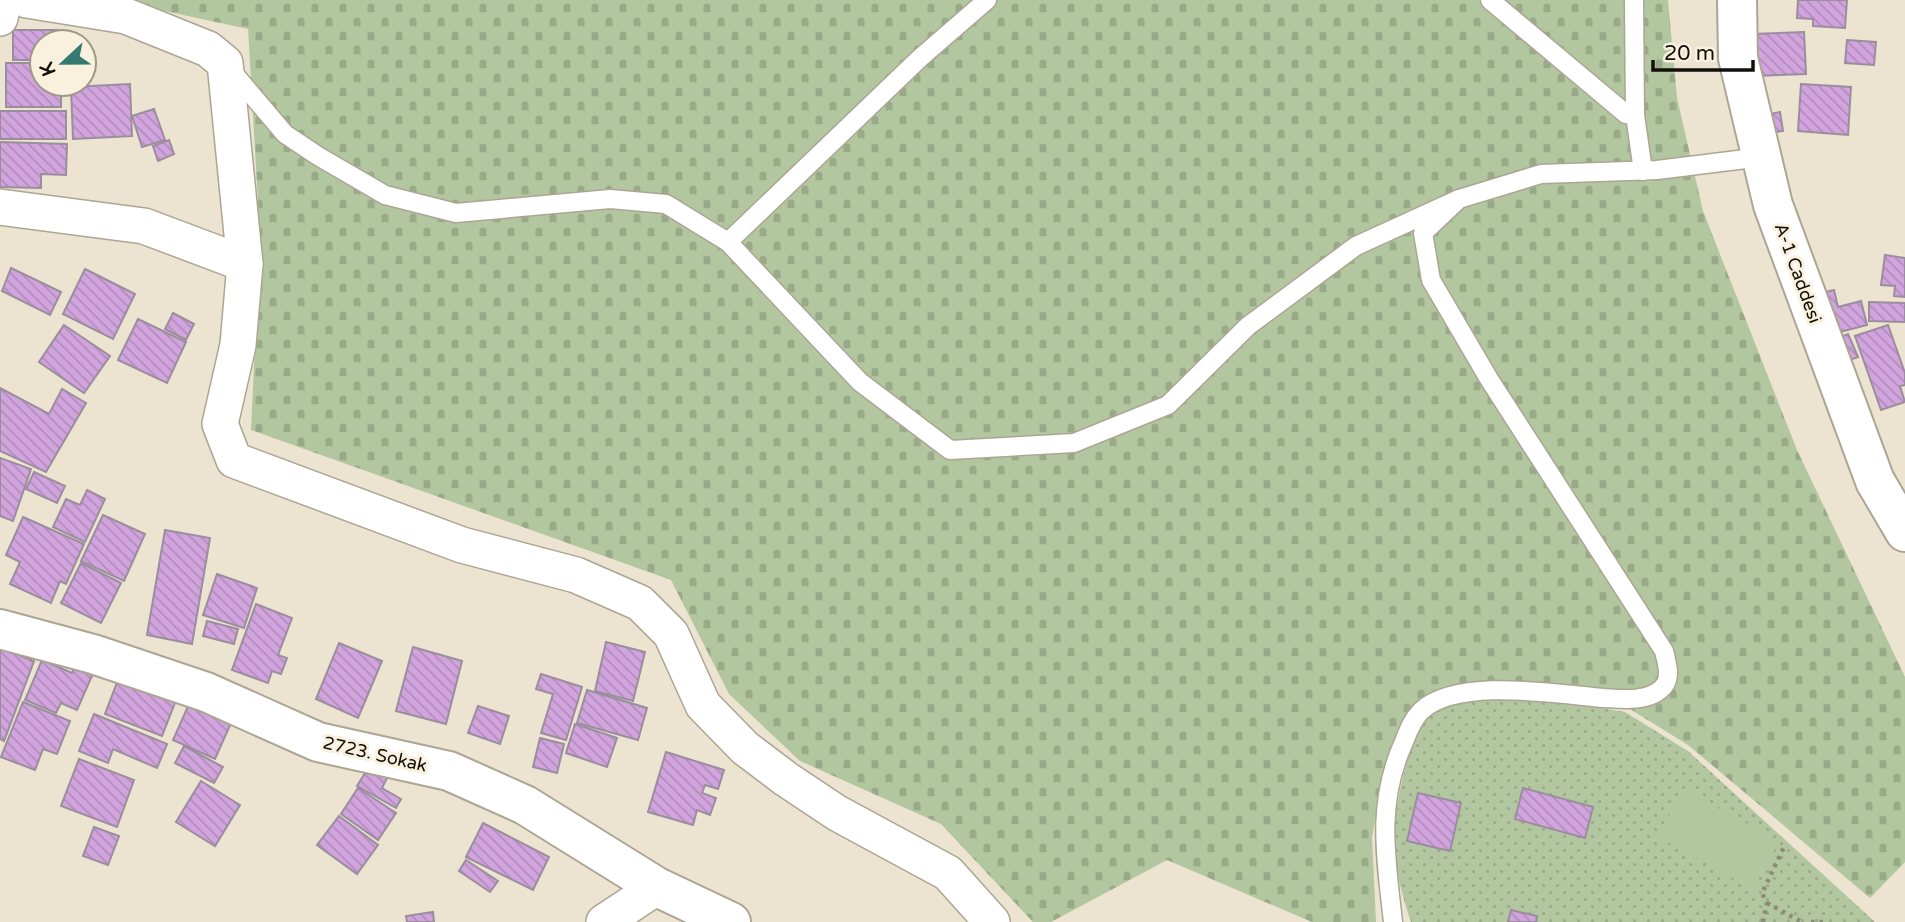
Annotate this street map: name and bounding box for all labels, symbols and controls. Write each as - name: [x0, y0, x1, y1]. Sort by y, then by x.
- north arrow: [28, 28, 98, 98]
- scale bar: [1653, 28, 1753, 72]
- text: 20 m: [1664, 41, 1715, 66]
- text: K: [35, 59, 61, 79]
- street label: A-1 Caddesi: [1770, 220, 1826, 326]
- street label: 2723. Sokak: [321, 731, 429, 777]

